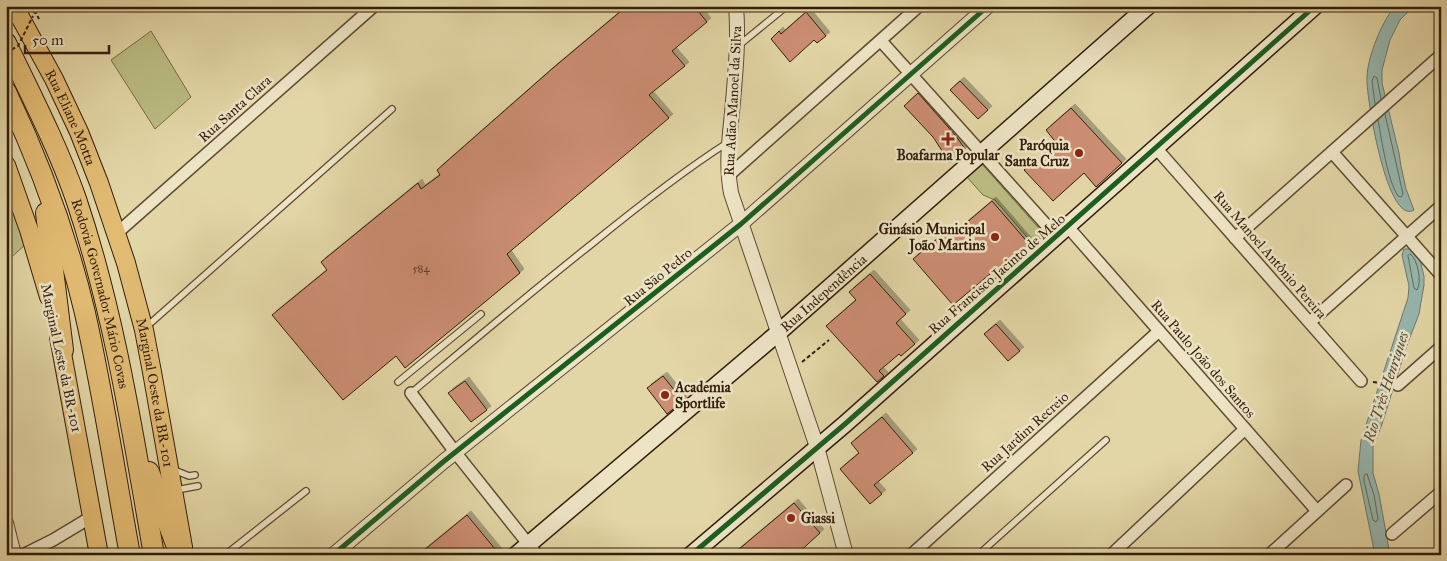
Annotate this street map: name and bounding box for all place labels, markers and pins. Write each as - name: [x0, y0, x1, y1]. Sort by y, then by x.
- marker: Boafarma Popular: [942, 133, 954, 145]
- place label: Paróquia Santa Cruz: [1005, 137, 1070, 170]
- place label: Boafarma Popular: [896, 147, 1000, 165]
- marker: Paróquia Santa Cruz: [1073, 147, 1085, 159]
- place label: Ginásio Municipal João Martins: [879, 221, 986, 255]
- marker: Ginásio Municipal João Martins: [989, 231, 1001, 243]
- place label: Academia Sportlife: [674, 379, 732, 413]
- marker: Academia Sportlife: [659, 389, 671, 401]
- place label: Giassi: [801, 510, 835, 527]
- marker: Giassi: [785, 512, 797, 524]

